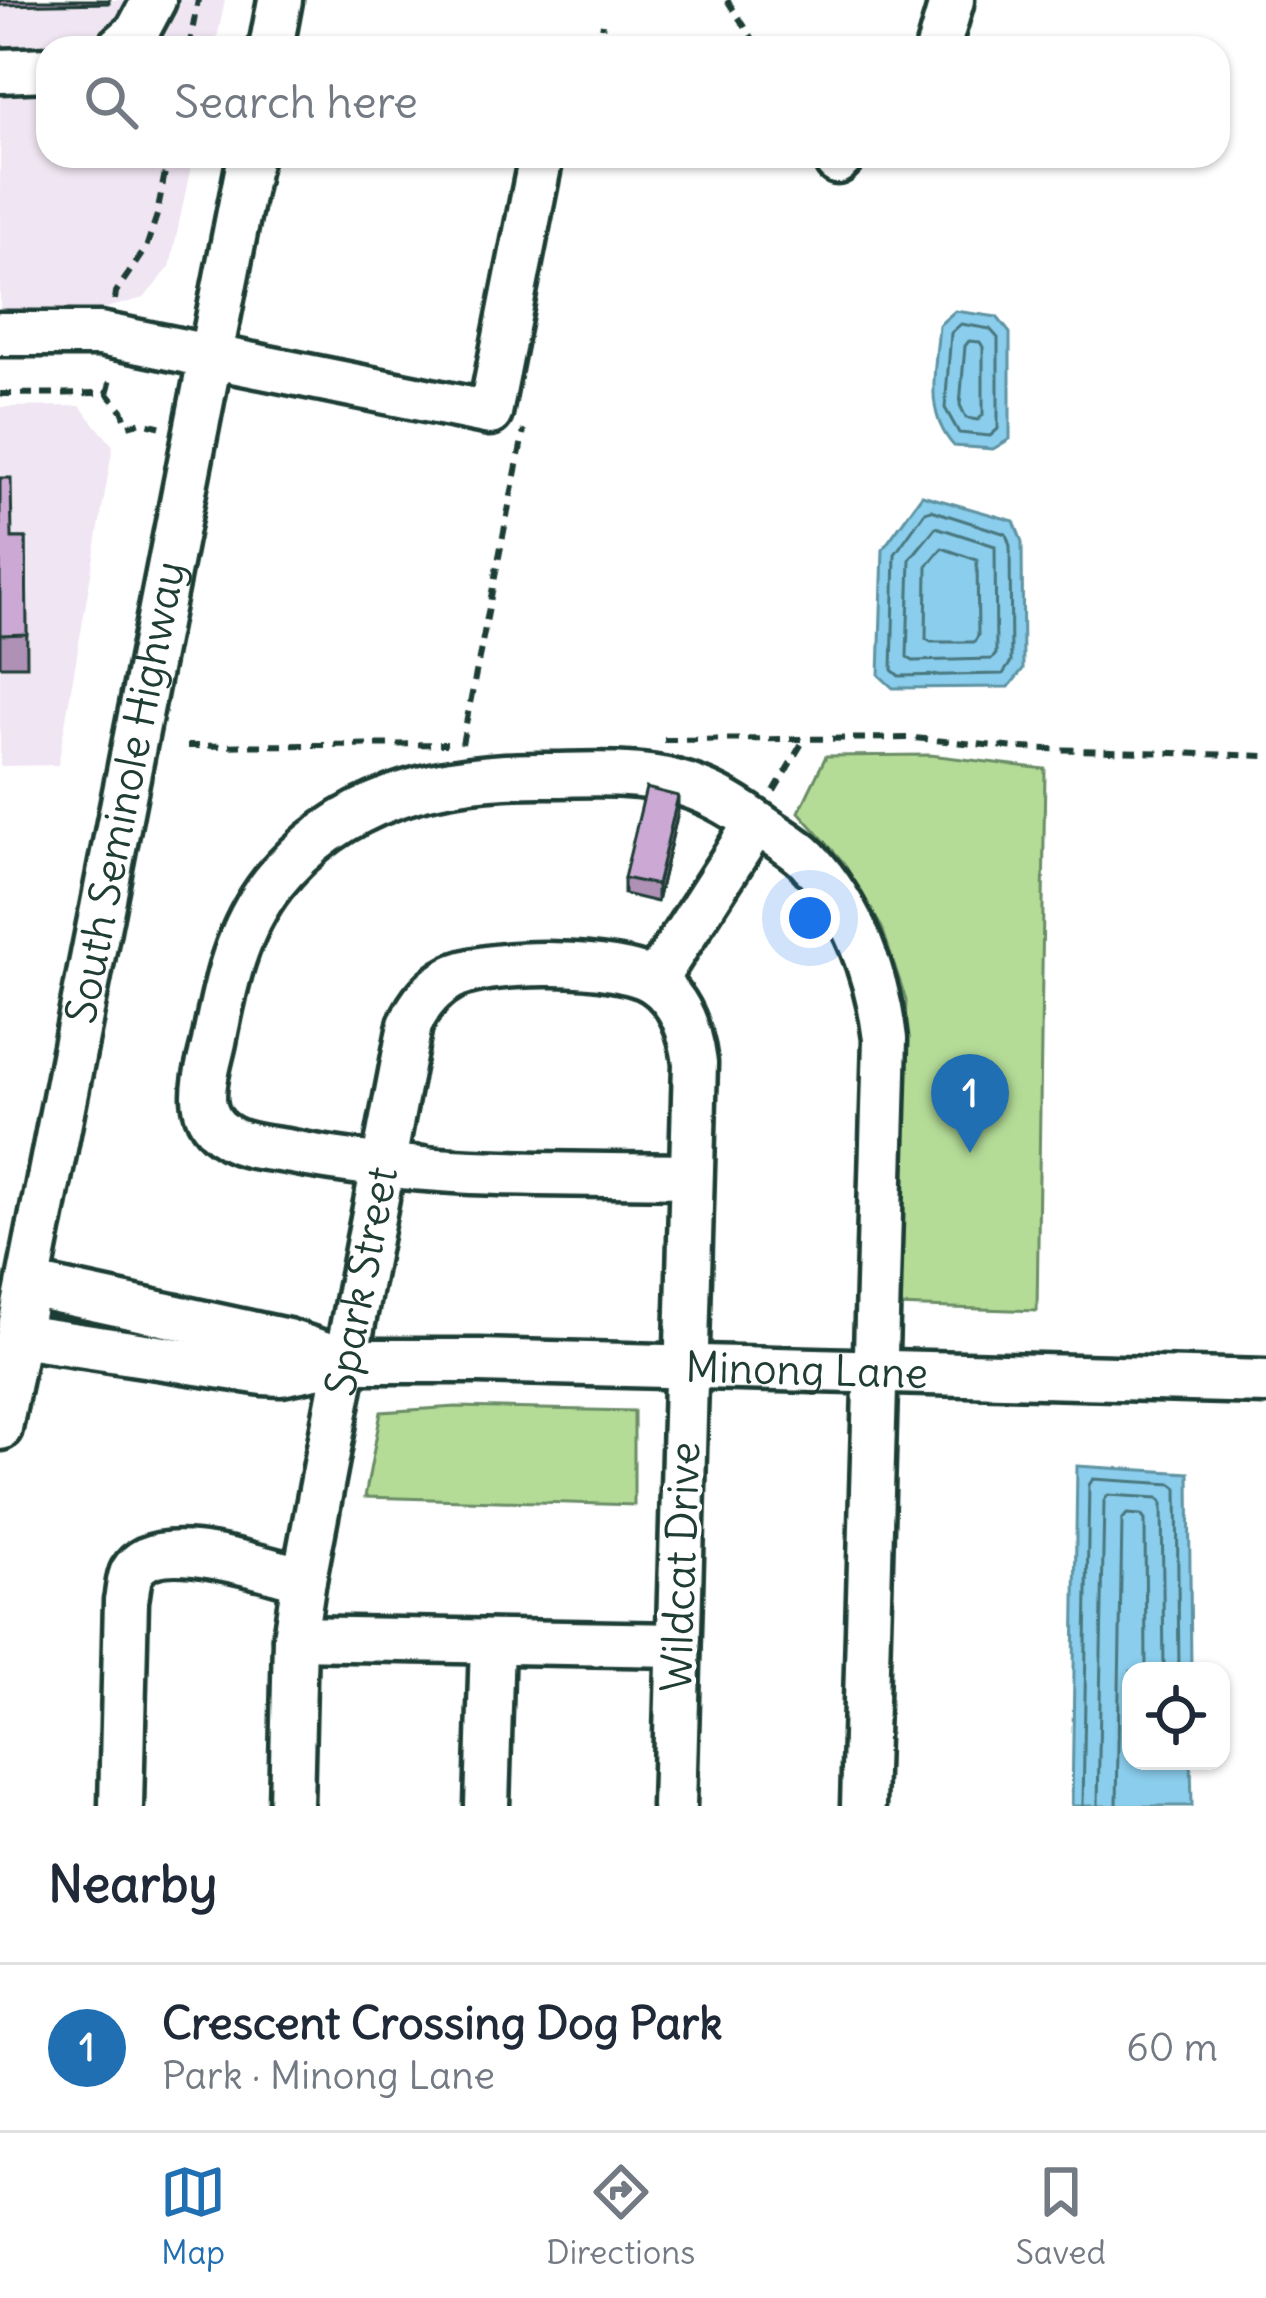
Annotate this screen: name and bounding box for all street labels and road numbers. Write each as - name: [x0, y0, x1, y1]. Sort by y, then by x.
- street label: South Seminole Highway: [54, 557, 196, 1028]
- street label: Spark Street: [314, 1162, 408, 1400]
- street label: Minong Lane: [685, 1341, 929, 1399]
- street label: Wildcat Drive: [650, 1441, 710, 1693]

